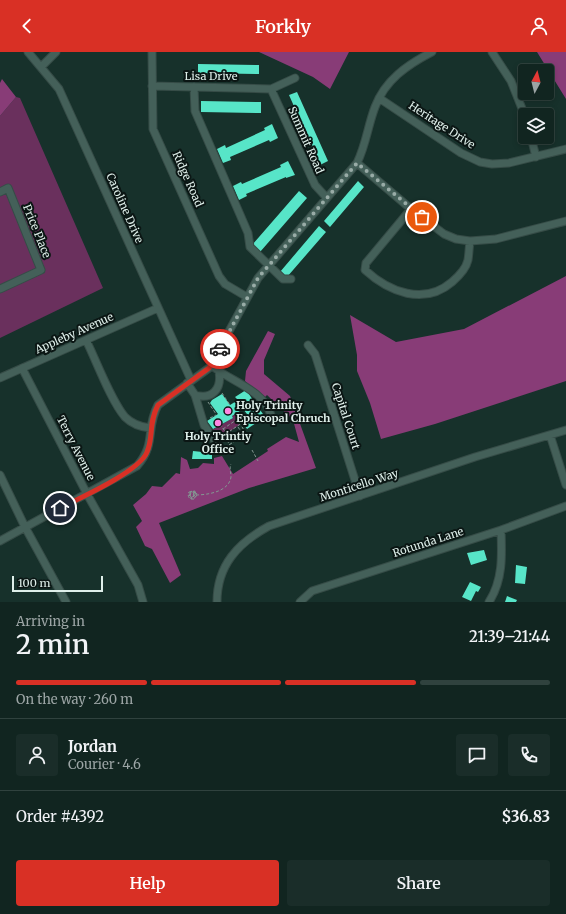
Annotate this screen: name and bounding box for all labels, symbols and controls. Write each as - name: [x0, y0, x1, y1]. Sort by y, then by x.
- icon: back: [16, 15, 38, 37]
- text: Forkly: [255, 15, 311, 38]
- icon: person: [528, 15, 550, 37]
- north arrow: [518, 64, 554, 100]
- map controls: [518, 64, 554, 144]
- street label: Lisa Drive: [185, 69, 238, 83]
- street label: Heritage Drive: [406, 98, 478, 152]
- street label: Summit Road: [285, 104, 327, 176]
- button: layers: [518, 108, 554, 144]
- street label: Ridge Road: [170, 149, 207, 209]
- street label: Caroline Drive: [103, 171, 147, 245]
- pin: [405, 200, 439, 234]
- street label: Price Place: [20, 202, 54, 260]
- icon: bag: [411, 206, 433, 228]
- street label: Appleby Avenue: [32, 309, 116, 357]
- courier: [200, 329, 240, 369]
- icon: car: [209, 338, 231, 360]
- street label: Capital Court: [329, 381, 364, 452]
- place label: Holy Trinity Episcopal Chruch: [236, 398, 331, 425]
- marker: Holy Trinity Episcopal Chruch: [223, 406, 233, 416]
- street label: Terry Avenue: [54, 413, 98, 483]
- marker: Holy Trintiy Office: [213, 418, 223, 428]
- place label: Holy Trintiy Office: [185, 429, 252, 456]
- street label: Monticello Way: [318, 466, 401, 504]
- pin: [43, 491, 77, 525]
- icon: home: [49, 497, 71, 519]
- street label: Rotunda Lane: [391, 524, 465, 560]
- scale bar: [12, 574, 103, 593]
- text: 100 m: [18, 576, 50, 590]
- text: Arriving in: [16, 613, 85, 630]
- text: 21:39–21:44: [469, 627, 550, 646]
- text: 2 min: [16, 628, 89, 661]
- text: On the way · 260 m: [16, 691, 133, 708]
- button: person: [16, 734, 58, 776]
- button: chat: [456, 734, 498, 776]
- button: phone: [508, 734, 550, 776]
- text: Jordan: [68, 737, 117, 756]
- text: Courier · 4.6: [68, 756, 141, 773]
- text: Order #4392: [16, 807, 104, 826]
- text: $36.83: [502, 807, 550, 826]
- button: Help: [16, 860, 279, 906]
- button: Share: [287, 860, 550, 906]

